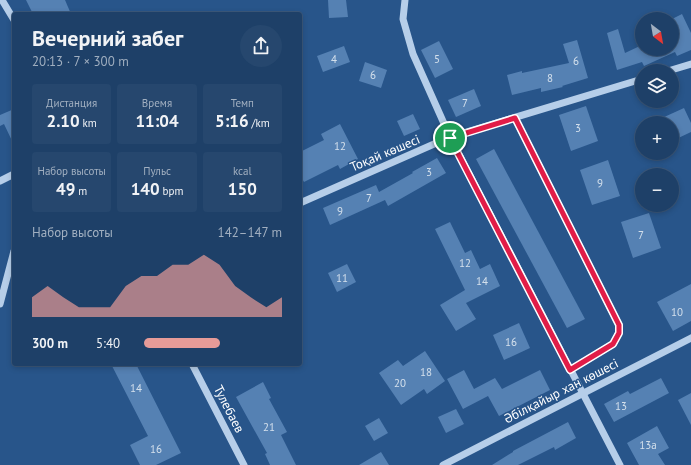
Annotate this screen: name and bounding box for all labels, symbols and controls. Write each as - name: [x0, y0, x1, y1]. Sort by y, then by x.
- north arrow: [635, 12, 679, 56]
- map controls: [635, 12, 679, 212]
- text: Вечерний забег: [32, 24, 183, 52]
- button: share: [240, 25, 282, 67]
- house number: 4: [331, 52, 337, 66]
- house number: 5: [434, 52, 440, 66]
- text: 20:13 · 7 × 300 m: [32, 53, 129, 70]
- house number: 6: [573, 54, 579, 68]
- button: layers: [635, 64, 679, 108]
- house number: 6: [370, 68, 376, 82]
- house number: 8: [547, 71, 553, 85]
- text: Дистанция: [46, 96, 97, 110]
- text: Время: [142, 96, 172, 110]
- text: Темп: [231, 96, 254, 110]
- house number: 7: [462, 96, 468, 110]
- text: 2.10: [47, 110, 80, 132]
- text: 11:04: [135, 110, 179, 132]
- text: 5:16: [215, 110, 249, 132]
- text: km: [80, 116, 97, 130]
- text: /km: [249, 116, 270, 130]
- button: +: [635, 116, 679, 160]
- pin: [433, 121, 467, 155]
- house number: 3: [575, 121, 581, 135]
- icon: arrive: [439, 127, 461, 149]
- street label: Тоқай көшесі: [347, 131, 423, 175]
- house number: 12: [334, 139, 346, 153]
- text: Набор высоты: [37, 164, 106, 178]
- text: Пульс: [143, 164, 171, 178]
- text: kcal: [233, 164, 252, 178]
- house number: 3: [426, 165, 432, 179]
- button: −: [635, 168, 679, 212]
- house number: 9: [597, 176, 603, 190]
- text: 49: [56, 178, 75, 200]
- text: 140: [131, 178, 160, 200]
- text: 150: [228, 178, 257, 200]
- text: m: [75, 184, 87, 198]
- text: bpm: [160, 184, 183, 198]
- house number: 7: [366, 191, 372, 205]
- house number: 9: [337, 204, 343, 218]
- text: Набор высоты: [32, 224, 113, 241]
- text: 142–147 m: [218, 224, 282, 241]
- house number: 7: [638, 228, 644, 242]
- house number: 12: [459, 256, 471, 270]
- house number: 11: [336, 271, 348, 285]
- house number: 14: [476, 274, 488, 288]
- house number: 10: [671, 305, 683, 319]
- text: 300 m: [32, 335, 68, 352]
- text: 5:40: [96, 335, 120, 352]
- house number: 16: [505, 335, 517, 349]
- street label: Әбілқайыр хан көшесі: [501, 355, 621, 427]
- house number: 18: [420, 365, 432, 379]
- house number: 20: [394, 376, 406, 390]
- house number: 14: [130, 381, 142, 395]
- street label: Тулебаев: [210, 382, 248, 436]
- house number: 13: [615, 399, 627, 413]
- house number: 21: [263, 420, 275, 434]
- house number: 13а: [639, 438, 657, 452]
- house number: 16: [150, 442, 162, 456]

